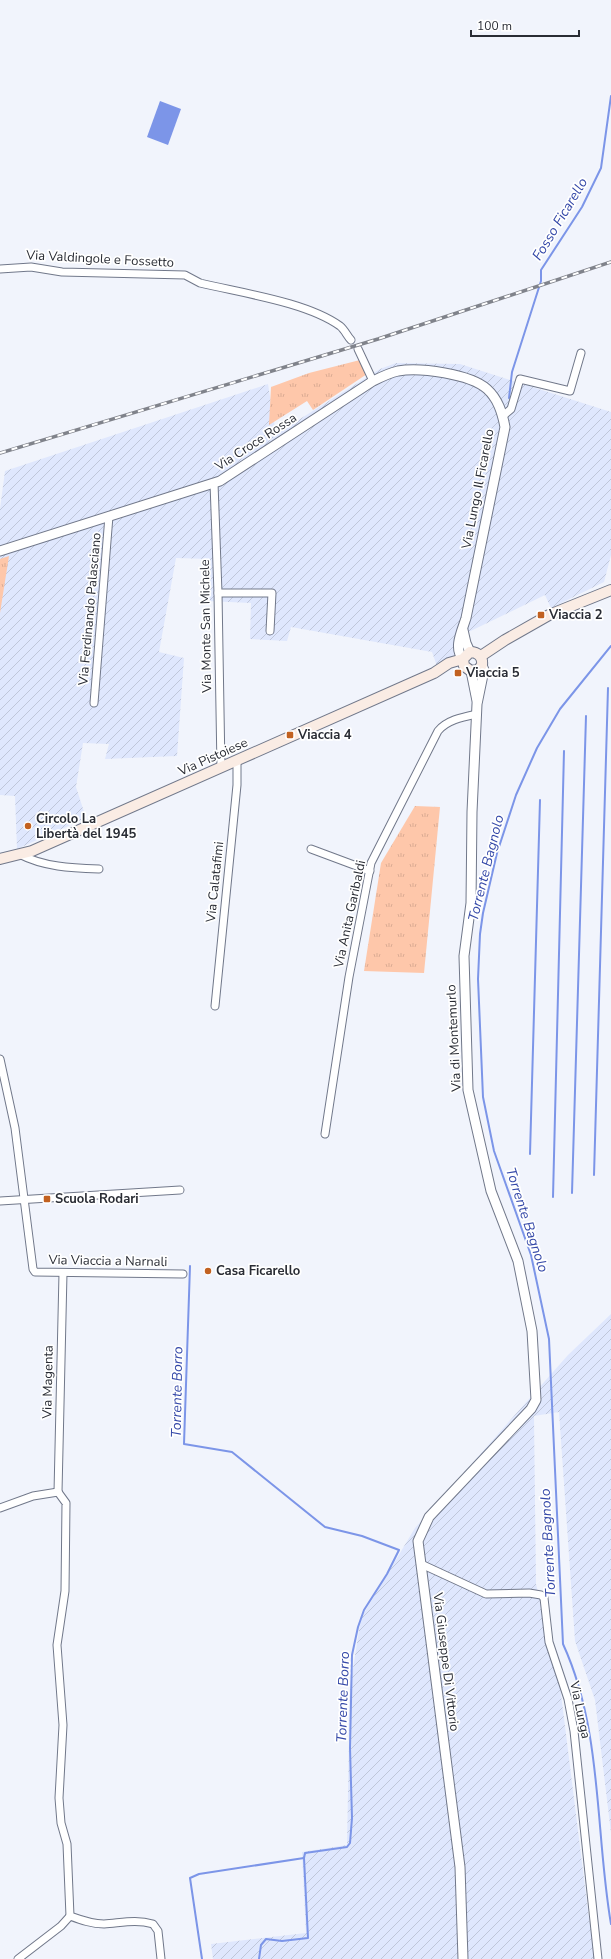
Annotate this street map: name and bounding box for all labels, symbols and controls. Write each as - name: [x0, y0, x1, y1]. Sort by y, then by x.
- scale bar: [471, 12, 579, 38]
- text: 100 m: [477, 18, 512, 34]
- water label: Fosso Ficarello: [528, 174, 592, 264]
- street label: Via Valdingole e Fossetto: [25, 246, 174, 272]
- street label: Via Croce Rossa: [211, 409, 300, 476]
- street label: Via Lungo Il Ficarello: [457, 427, 498, 552]
- street label: Via Ferdinando Palasciano: [74, 532, 106, 687]
- street label: Via Monte San Michele: [196, 559, 216, 694]
- place label: Viaccia 2: [548, 606, 603, 624]
- marker: Viaccia 2: [536, 610, 546, 620]
- place label: Viaccia 5: [465, 664, 520, 682]
- marker: Viaccia 5: [453, 668, 463, 678]
- place label: Viaccia 4: [297, 726, 352, 744]
- marker: Viaccia 4: [285, 730, 295, 740]
- street label: Via Pistoiese: [174, 734, 251, 781]
- place label: Circolo La Libertà del 1945: [36, 810, 136, 843]
- water label: Torrente Bagnolo: [464, 813, 508, 923]
- marker: Circolo La Libertà del 1945: [23, 821, 33, 831]
- street label: Via Calatafimi: [202, 841, 228, 924]
- street label: Via Anita Garibaldi: [330, 858, 370, 971]
- street label: Via di Montemurlo: [442, 984, 466, 1093]
- water label: Torrente Bagnolo: [501, 1165, 553, 1275]
- place label: Scuola Rodari: [55, 1190, 139, 1208]
- marker: Scuola Rodari: [42, 1194, 52, 1204]
- street label: Via Viaccia a Narnali: [47, 1251, 168, 1271]
- place label: Casa Ficarello: [216, 1262, 300, 1280]
- marker: Casa Ficarello: [203, 1266, 213, 1276]
- street label: Via Magenta: [38, 1345, 58, 1420]
- water label: Torrente Borro: [167, 1346, 187, 1438]
- water label: Torrente Bagnolo: [536, 1488, 560, 1598]
- street label: Via Giuseppe Di Vittorio: [428, 1591, 463, 1732]
- water label: Torrente Borro: [332, 1651, 354, 1743]
- street label: Via Lunga: [565, 1679, 595, 1740]

